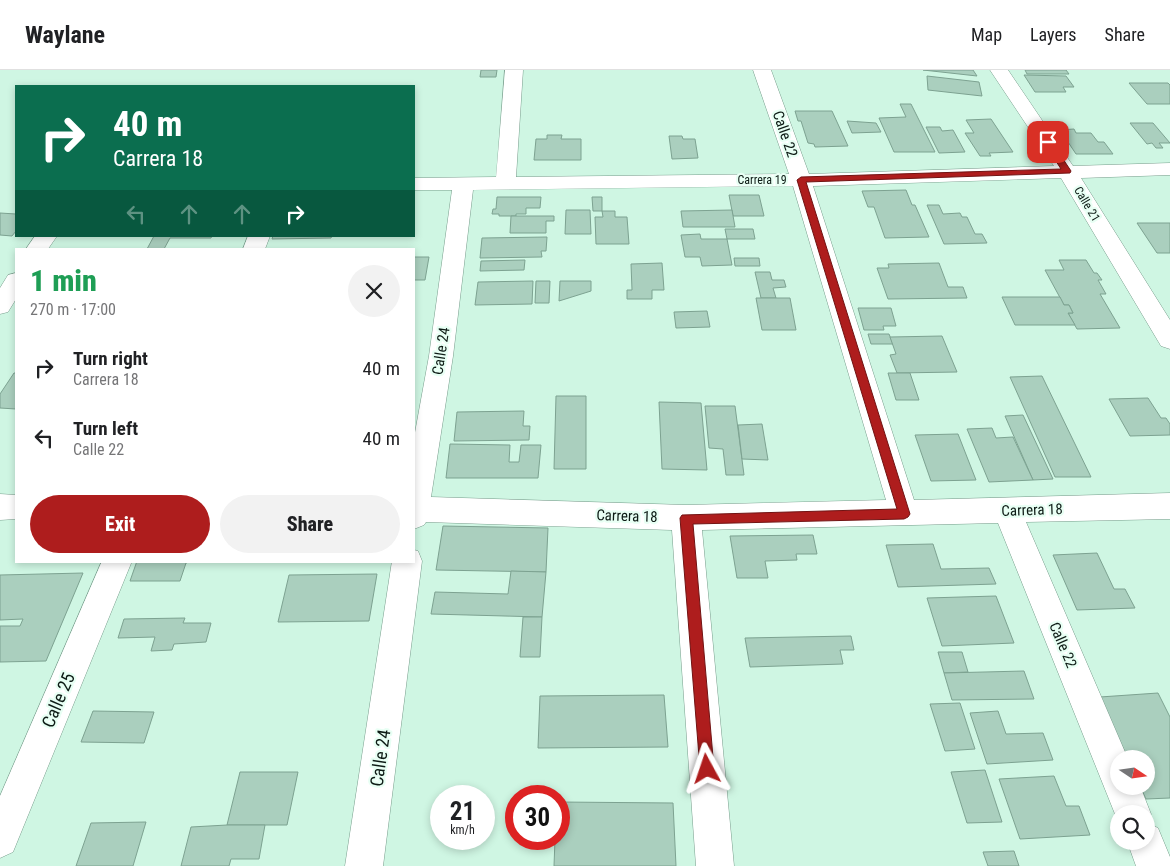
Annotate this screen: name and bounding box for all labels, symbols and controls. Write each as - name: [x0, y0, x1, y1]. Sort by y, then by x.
- text: Waylane: [25, 21, 105, 49]
- text: Map: [971, 24, 1002, 45]
- text: Layers: [1030, 24, 1077, 45]
- text: Share: [1105, 24, 1145, 45]
- text: 40 m: [113, 104, 182, 145]
- icon: right: [30, 105, 95, 170]
- street label: Calle 22: [769, 108, 801, 160]
- pin: [1027, 121, 1069, 163]
- icon: arrive: [1034, 128, 1062, 156]
- text: Carrera 18: [113, 146, 203, 171]
- street label: Carrera 19: [737, 173, 787, 187]
- street label: Calle 21: [1071, 184, 1103, 224]
- icon: left: [122, 200, 150, 228]
- icon: ahead: [175, 200, 203, 228]
- icon: ahead: [228, 200, 256, 228]
- icon: right: [281, 200, 309, 228]
- text: 1 min: [30, 263, 97, 298]
- button: close: [348, 265, 400, 317]
- text: 270 m · 17:00: [30, 300, 116, 319]
- street label: Calle 24: [428, 326, 454, 376]
- text: Turn right: [73, 347, 148, 370]
- icon: right: [30, 354, 58, 382]
- text: 40 m: [363, 357, 400, 380]
- text: Carrera 18: [73, 370, 139, 389]
- text: Turn left: [73, 417, 138, 440]
- icon: left: [30, 424, 58, 452]
- text: 40 m: [363, 427, 400, 450]
- text: Calle 22: [73, 440, 124, 459]
- button: Exit: [30, 495, 210, 553]
- button: Share: [220, 495, 400, 553]
- street label: Carrera 18: [1001, 500, 1063, 520]
- street label: Carrera 18: [596, 506, 658, 526]
- street label: Calle 22: [1045, 619, 1081, 671]
- street label: Calle 25: [37, 669, 79, 731]
- street label: Calle 24: [366, 728, 394, 788]
- position arrow: [680, 742, 732, 794]
- north arrow: [1110, 750, 1155, 795]
- map controls: [1110, 750, 1155, 850]
- speed limit sign: 30: [505, 785, 570, 850]
- text: 21: [450, 797, 475, 826]
- button: search: [1110, 805, 1155, 850]
- text: km/h: [450, 823, 475, 837]

